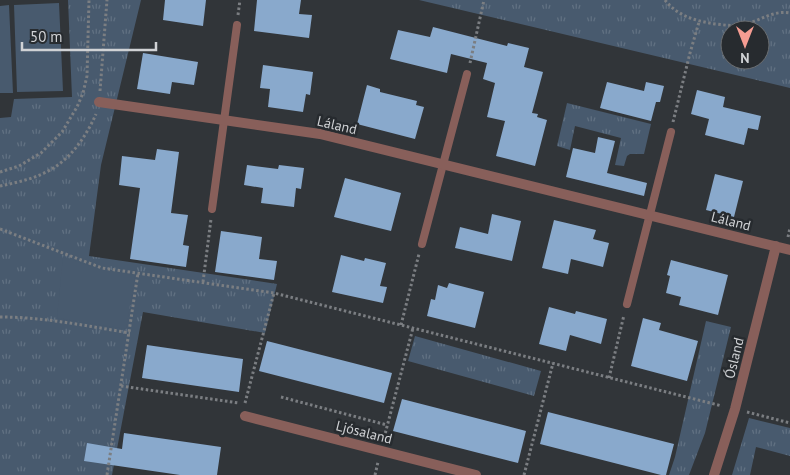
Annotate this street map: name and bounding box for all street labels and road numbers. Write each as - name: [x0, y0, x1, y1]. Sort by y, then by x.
- street label: Láland: [315, 112, 359, 138]
- street label: Láland: [709, 207, 753, 235]
- street label: Ósland: [720, 336, 748, 380]
- street label: Ljósaland: [334, 416, 394, 448]

